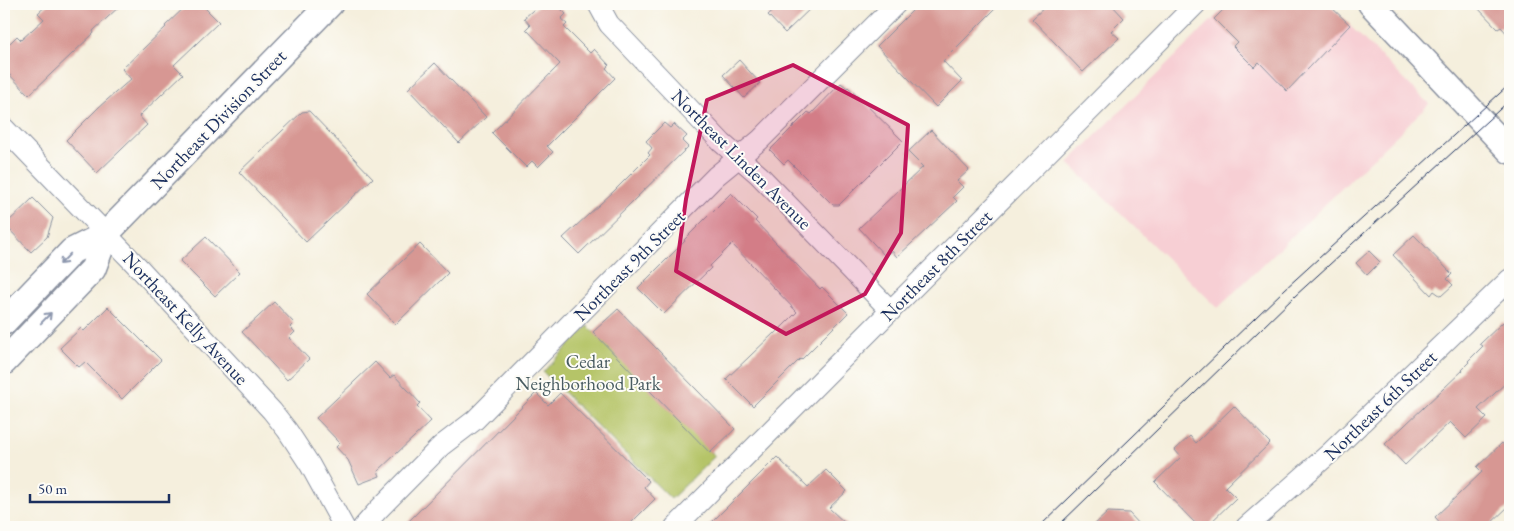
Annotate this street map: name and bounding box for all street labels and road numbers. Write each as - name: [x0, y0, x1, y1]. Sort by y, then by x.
- street label: Northeast Division Street: [145, 44, 292, 195]
- street label: Northeast Linden Avenue: [666, 84, 817, 235]
- street label: Northeast 9th Street: [568, 204, 690, 326]
- street label: Northeast 8th Street: [875, 204, 997, 326]
- street label: Northeast Kelly Avenue: [117, 246, 254, 390]
- street label: Northeast 6th Street: [1318, 345, 1442, 466]

